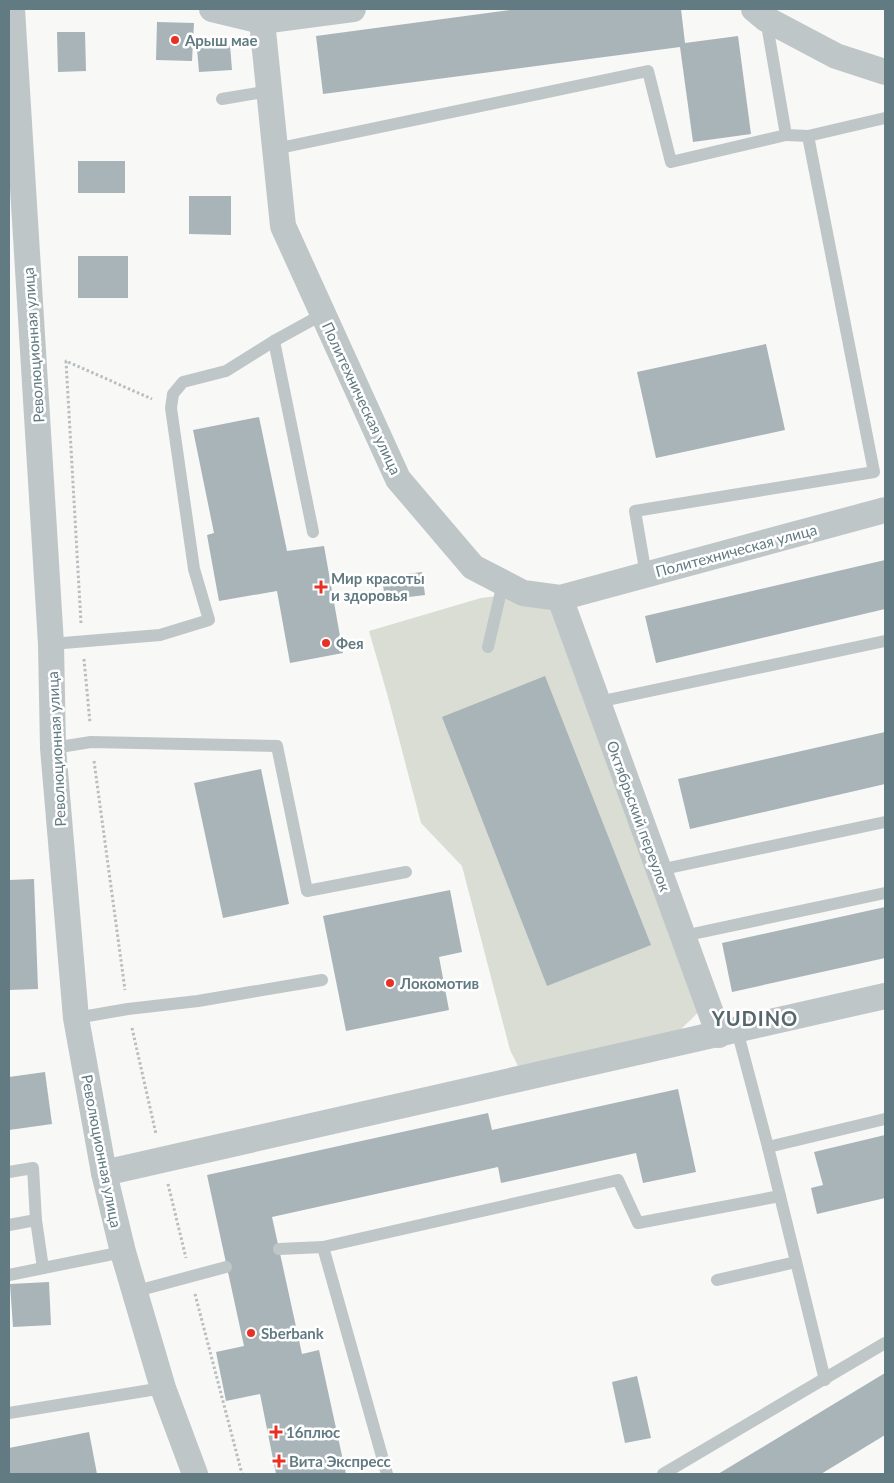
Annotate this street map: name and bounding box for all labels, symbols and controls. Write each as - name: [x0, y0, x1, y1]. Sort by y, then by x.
- place label: Арыш мае: [184, 31, 257, 49]
- marker: Арыш мае: [169, 34, 181, 46]
- street label: Революционная улица: [19, 267, 47, 423]
- street label: Политехническая улица: [319, 319, 405, 477]
- street label: Политехническая улица: [653, 520, 819, 580]
- place label: Мир красоты и здоровья: [331, 569, 425, 604]
- marker: Мир красоты и здоровья: [315, 581, 327, 593]
- place label: Фея: [336, 634, 364, 652]
- marker: Фея: [320, 637, 332, 649]
- street label: Революционная улица: [43, 671, 69, 827]
- street label: Октябрьский переулок: [603, 738, 675, 894]
- place label: Локомотив: [399, 974, 480, 992]
- marker: Локомотив: [384, 977, 396, 989]
- district label: YUDINO: [711, 1006, 798, 1030]
- street label: Революционная улица: [78, 1073, 126, 1229]
- place label: Sberbank: [261, 1324, 325, 1342]
- marker: Sberbank: [245, 1327, 257, 1339]
- place label: 16плюс: [286, 1423, 340, 1441]
- marker: 16плюс: [270, 1426, 282, 1438]
- place label: Вита Экспресс: [289, 1452, 391, 1470]
- marker: Вита Экспресс: [273, 1455, 285, 1467]

